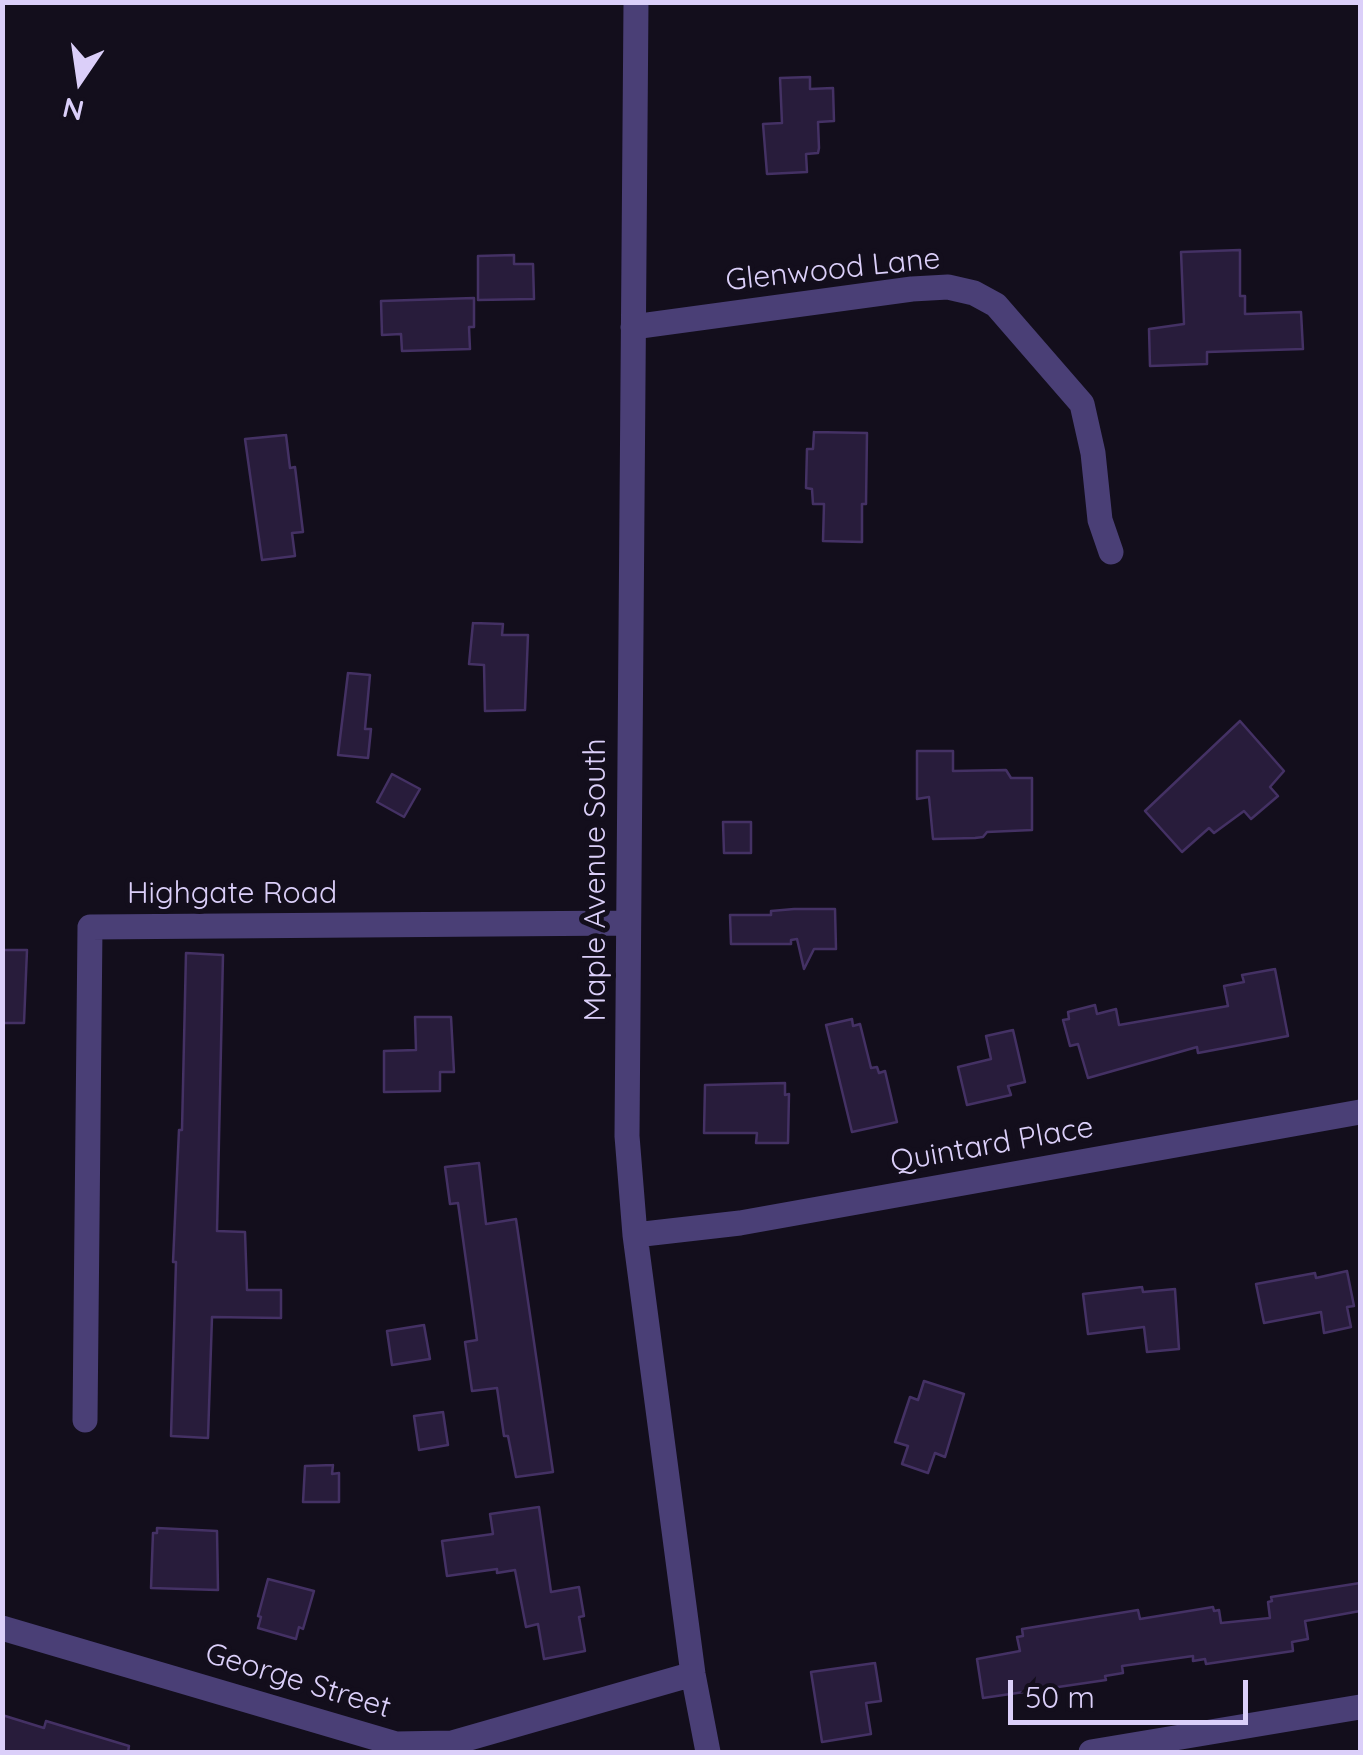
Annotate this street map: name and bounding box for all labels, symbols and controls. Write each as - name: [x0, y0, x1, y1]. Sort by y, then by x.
- north arrow: [30, 30, 130, 130]
- text: N: [59, 90, 87, 129]
- street label: Glenwood Lane: [724, 241, 942, 299]
- street label: Maple Avenue South: [578, 739, 614, 1021]
- street label: Highgate Road: [127, 876, 337, 912]
- street label: Quintard Place: [888, 1109, 1096, 1181]
- street label: George Street: [201, 1636, 395, 1726]
- scale bar: [1013, 1660, 1253, 1722]
- text: 50 m: [1025, 1678, 1095, 1716]

